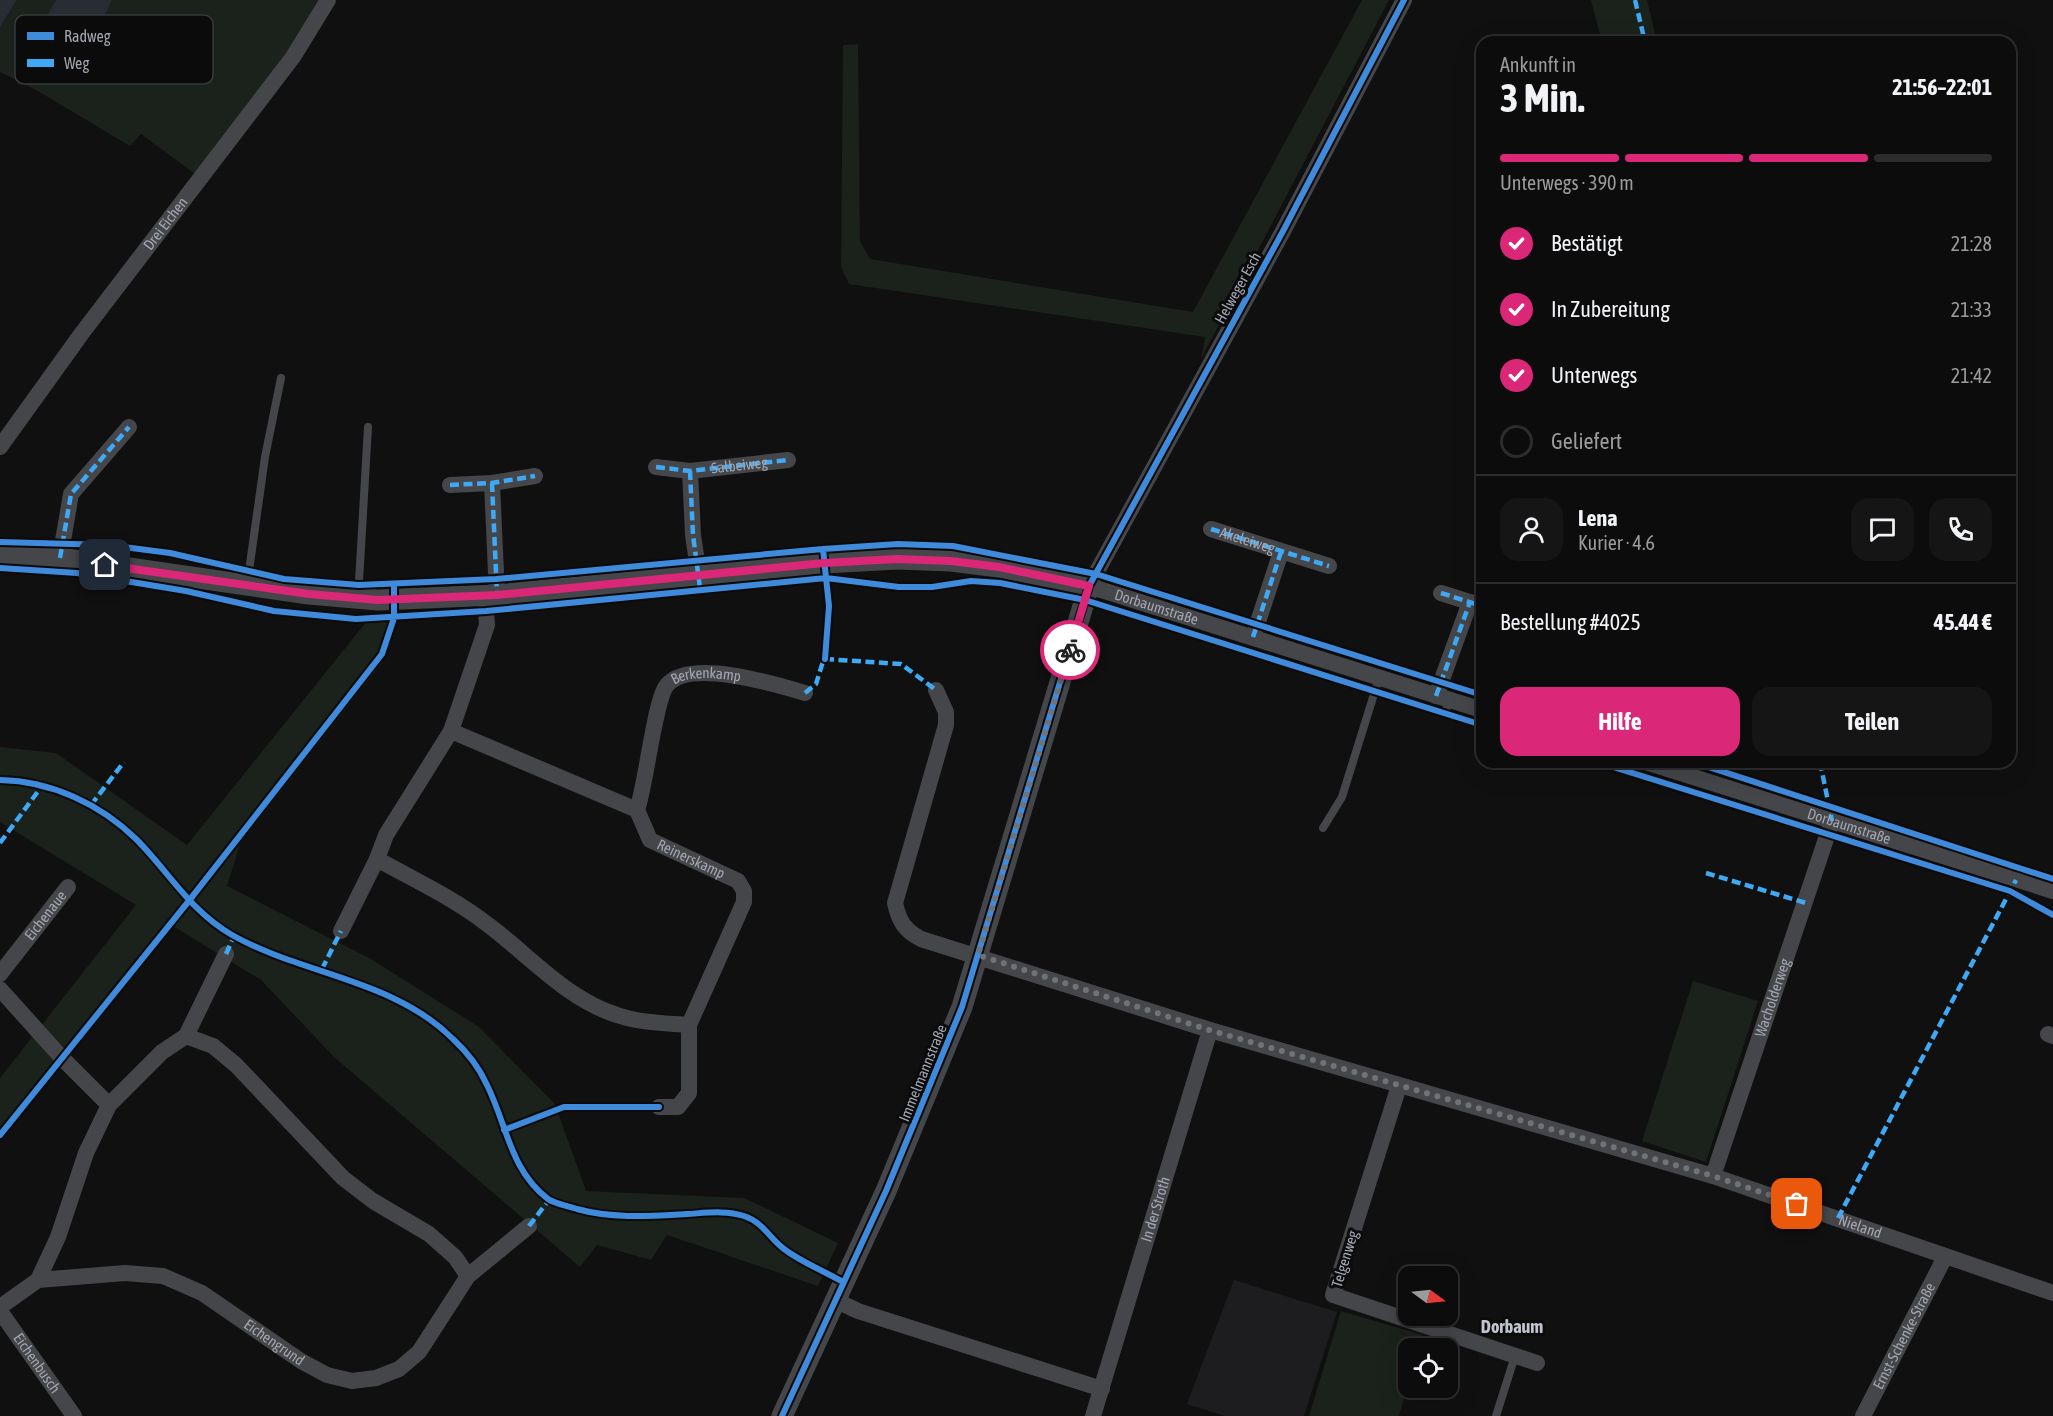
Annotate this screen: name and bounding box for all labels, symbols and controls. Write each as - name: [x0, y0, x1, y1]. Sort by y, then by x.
- legend: [15, 15, 213, 84]
- text: Radweg: [64, 27, 111, 46]
- text: Ankunft in: [1500, 53, 1576, 76]
- text: Weg: [64, 54, 89, 73]
- text: 21:56–22:01: [1892, 74, 1992, 100]
- text: 3 Min.: [1500, 76, 1585, 120]
- text: Unterwegs · 390 m: [1500, 171, 1634, 194]
- street label: Drei Eichen: [140, 194, 191, 253]
- icon: check: [1500, 227, 1533, 260]
- text: Bestätigt: [1551, 230, 1623, 256]
- text: 21:28: [1951, 232, 1992, 255]
- street label: Helweger Esch: [1211, 249, 1264, 326]
- icon: check: [1500, 293, 1533, 326]
- text: In Zubereitung: [1551, 296, 1670, 322]
- text: 21:33: [1951, 298, 1992, 321]
- icon: check: [1500, 359, 1533, 392]
- text: Unterwegs: [1551, 362, 1637, 388]
- text: 21:42: [1951, 364, 1992, 387]
- text: Geliefert: [1551, 428, 1622, 454]
- street label: Salbeiweg: [710, 453, 769, 477]
- button: person: [1500, 498, 1563, 561]
- button: chat: [1851, 498, 1914, 561]
- button: phone: [1929, 498, 1992, 561]
- text: Lena: [1578, 505, 1617, 531]
- street label: Akeleiweg: [1218, 523, 1278, 557]
- text: Kurier · 4.6: [1578, 531, 1655, 554]
- pin: [79, 539, 130, 590]
- icon: home: [88, 548, 121, 581]
- street label: Dorbaumstraße: [1113, 586, 1201, 628]
- text: Bestellung #4025: [1500, 609, 1641, 635]
- text: 45.44 €: [1934, 609, 1992, 635]
- courier: [1040, 620, 1100, 680]
- icon: bike: [1054, 634, 1087, 667]
- street label: Berkenkamp: [668, 664, 742, 687]
- button: Hilfe: [1500, 687, 1740, 756]
- button: Teilen: [1752, 687, 1992, 756]
- street label: Dorbaumstraße: [1805, 805, 1893, 847]
- street label: Reinerskamp: [654, 835, 728, 882]
- street label: Eichenaue: [21, 887, 70, 943]
- street label: Wacholderweg: [1751, 956, 1793, 1039]
- street label: Immelmannstraße: [895, 1022, 950, 1124]
- street label: In der Stroth: [1137, 1174, 1173, 1244]
- pin: [1771, 1178, 1822, 1229]
- icon: bag: [1780, 1187, 1813, 1220]
- street label: Nieland: [1837, 1211, 1884, 1241]
- street label: Telgenweg: [1328, 1228, 1361, 1289]
- north arrow: [1398, 1266, 1458, 1326]
- map controls: [1398, 1266, 1458, 1398]
- street label: Ernst-Schenke-Straße: [1869, 1280, 1938, 1392]
- street label: Eichengrund: [241, 1315, 308, 1369]
- district label: Dorbaum: [1481, 1316, 1543, 1337]
- street label: Eichenbusch: [10, 1330, 64, 1396]
- button: locate: [1398, 1338, 1458, 1398]

